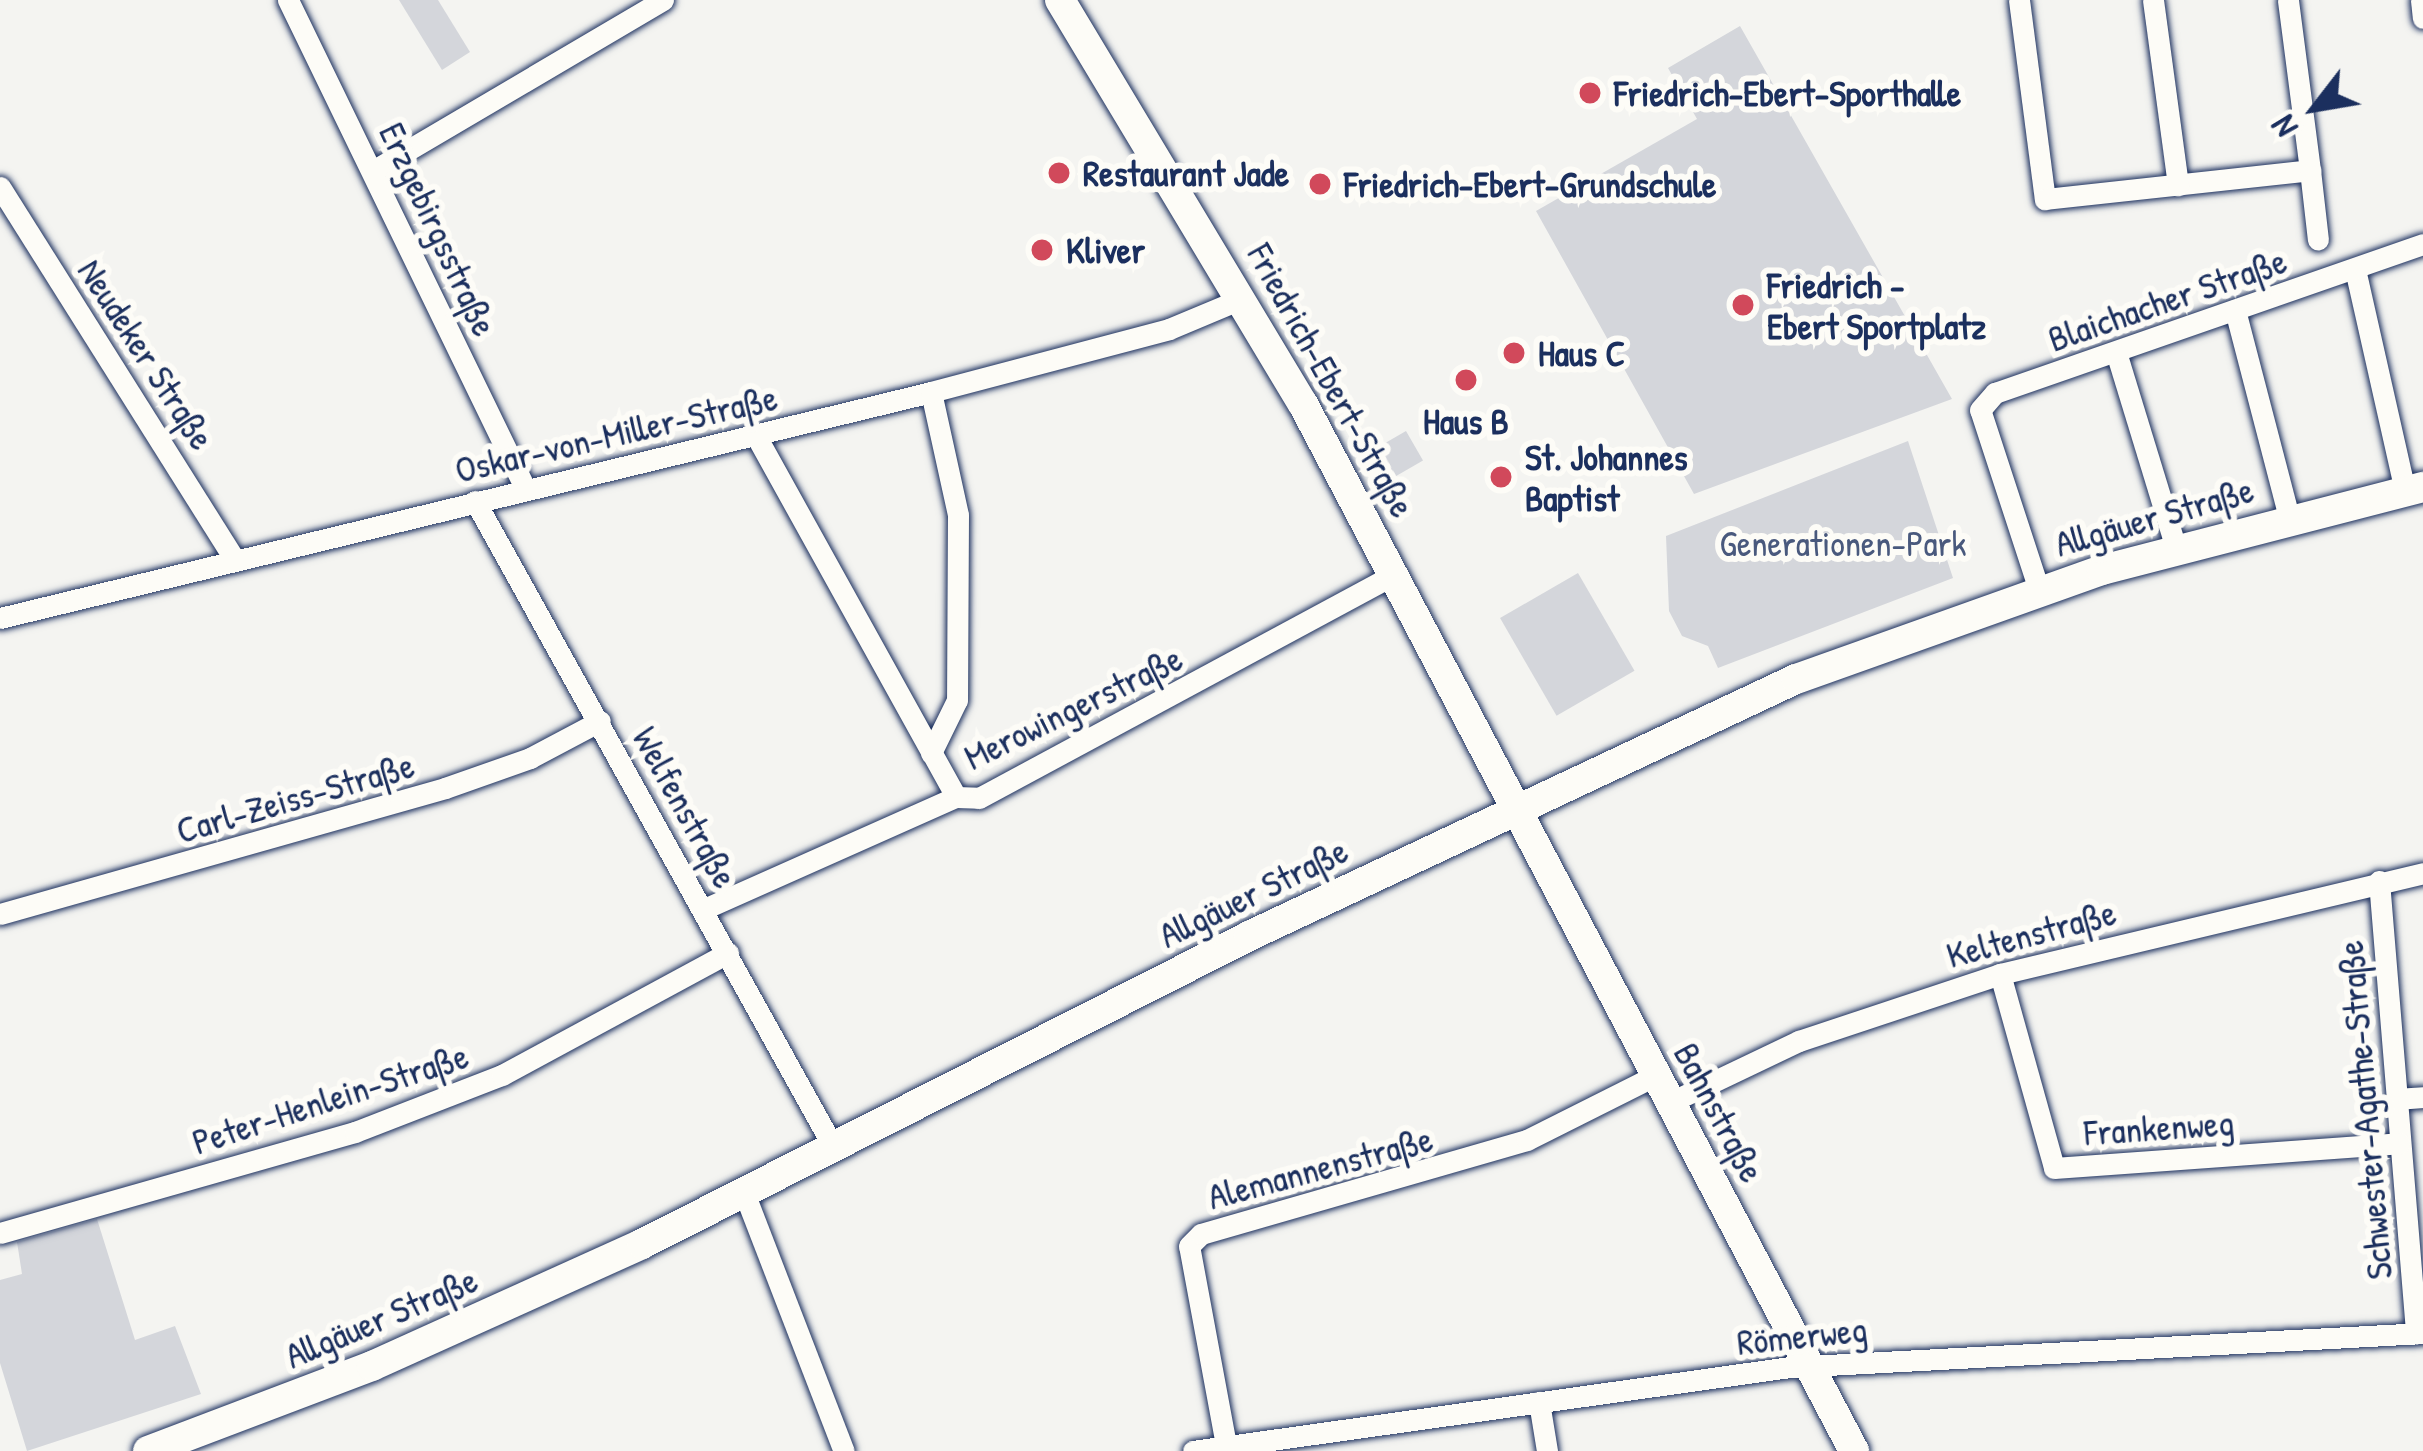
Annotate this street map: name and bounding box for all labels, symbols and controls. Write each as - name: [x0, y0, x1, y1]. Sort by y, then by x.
- north arrow: [2255, 48, 2375, 168]
- place label: Friedrich-Ebert-Sporthalle: [1614, 71, 1961, 115]
- marker: Friedrich-Ebert-Sporthalle: [1577, 80, 1603, 106]
- text: N: [2261, 108, 2308, 145]
- street label: Erzgebirgsstraße: [371, 116, 507, 342]
- place label: Restaurant Jade: [1083, 151, 1289, 195]
- marker: Restaurant Jade: [1046, 160, 1072, 186]
- place label: Friedrich-Ebert-Grundschule: [1344, 162, 1716, 206]
- marker: Friedrich-Ebert-Grundschule: [1307, 171, 1333, 197]
- place label: Kliver: [1066, 228, 1145, 272]
- street label: Friedrich-Ebert-Straße: [1239, 236, 1425, 524]
- marker: Kliver: [1029, 237, 1055, 263]
- street label: Blaichacher Straße: [2042, 238, 2292, 360]
- street label: Neudeker Straße: [70, 251, 224, 457]
- place label: Friedrich - Ebert Sportplatz: [1767, 262, 1986, 347]
- marker: Friedrich - Ebert Sportplatz: [1730, 292, 1756, 318]
- place label: Haus C: [1538, 331, 1625, 375]
- marker: Haus C: [1501, 340, 1527, 366]
- marker: Haus B: [1453, 367, 1479, 393]
- street label: Oskar-von-Miller-Straße: [451, 375, 781, 491]
- place label: Haus B: [1423, 399, 1509, 443]
- place label: St. Johannes Baptist: [1525, 434, 1688, 519]
- marker: St. Johannes Baptist: [1488, 464, 1514, 490]
- street label: Allgäuer Straße: [2050, 467, 2258, 565]
- park label: Generationen-Park: [1720, 521, 1966, 565]
- street label: Merowingerstraße: [957, 636, 1189, 778]
- street label: Welfenstraße: [624, 719, 748, 895]
- street label: Carl-Zeiss-Straße: [171, 742, 419, 852]
- street label: Allgäuer Straße: [1152, 828, 1354, 956]
- street label: Keltenstraße: [1942, 890, 2120, 976]
- street label: Schwester-Agathe-Straße: [2328, 939, 2400, 1281]
- street label: Peter-Henlein-Straße: [187, 1033, 473, 1163]
- street label: Bahnstraße: [1665, 1035, 1775, 1189]
- street label: Frankenweg: [2083, 1100, 2235, 1154]
- street label: Alemannenstraße: [1203, 1116, 1437, 1218]
- street label: Allgäuer Straße: [279, 1257, 483, 1377]
- street label: Römerweg: [1735, 1307, 1869, 1363]

